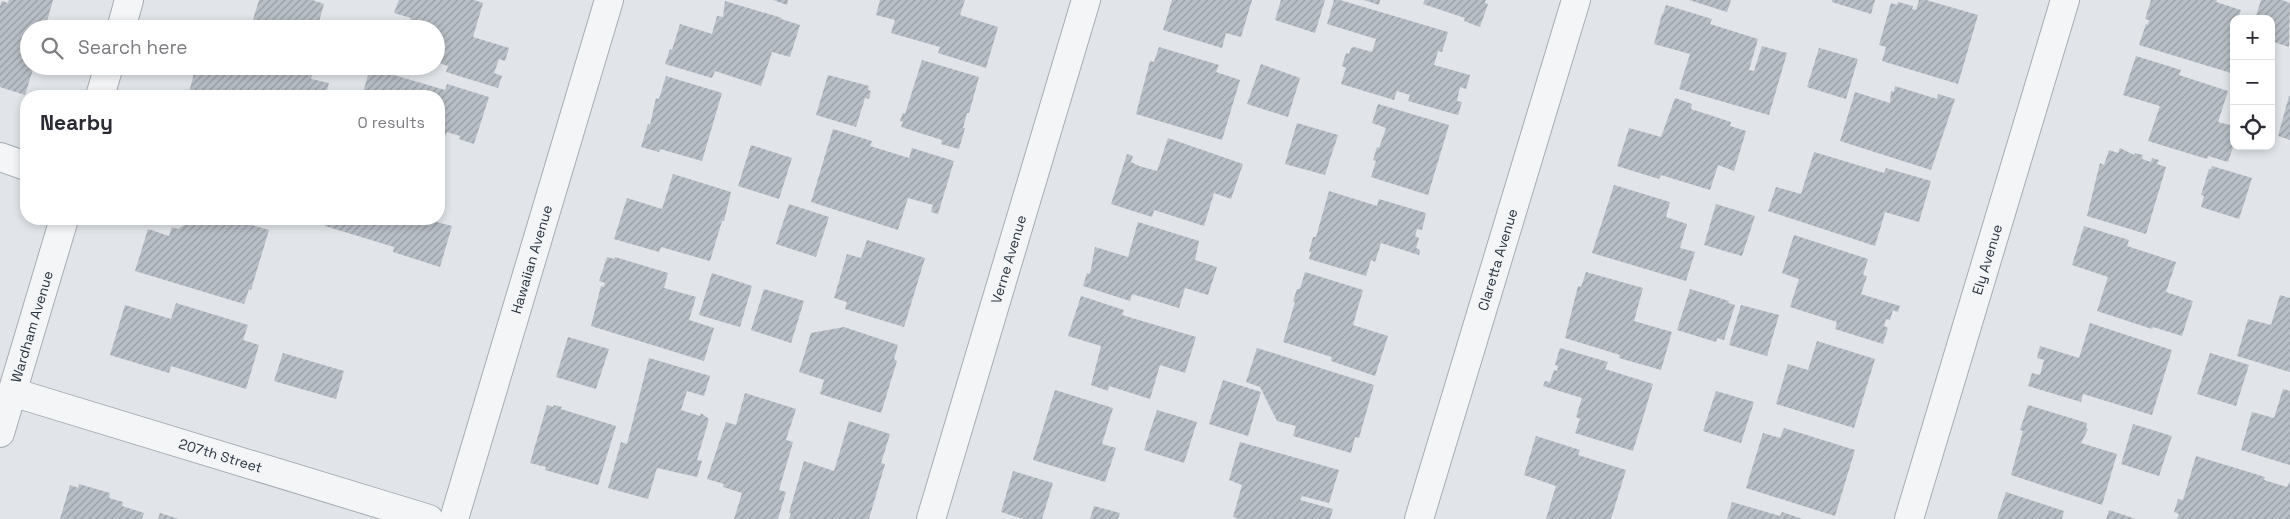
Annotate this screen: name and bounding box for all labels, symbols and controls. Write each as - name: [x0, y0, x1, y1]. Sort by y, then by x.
- map controls: [2230, 15, 2275, 150]
- button: +: [2230, 15, 2275, 60]
- search box: [20, 20, 445, 75]
- icon: search: [38, 34, 66, 62]
- text: Search here: [78, 35, 188, 60]
- button: −: [2230, 60, 2275, 105]
- button: locate: [2230, 105, 2275, 150]
- text: Nearby: [40, 109, 113, 136]
- text: 0 results: [357, 112, 425, 133]
- street label: Hawaiian Avenue: [507, 203, 556, 316]
- street label: Claretta Avenue: [1474, 206, 1521, 313]
- street label: Verne Avenue: [987, 213, 1030, 306]
- street label: Ely Avenue: [1968, 222, 2006, 297]
- street label: Wardham Avenue: [7, 269, 57, 385]
- street label: 207th Street: [177, 434, 265, 477]

